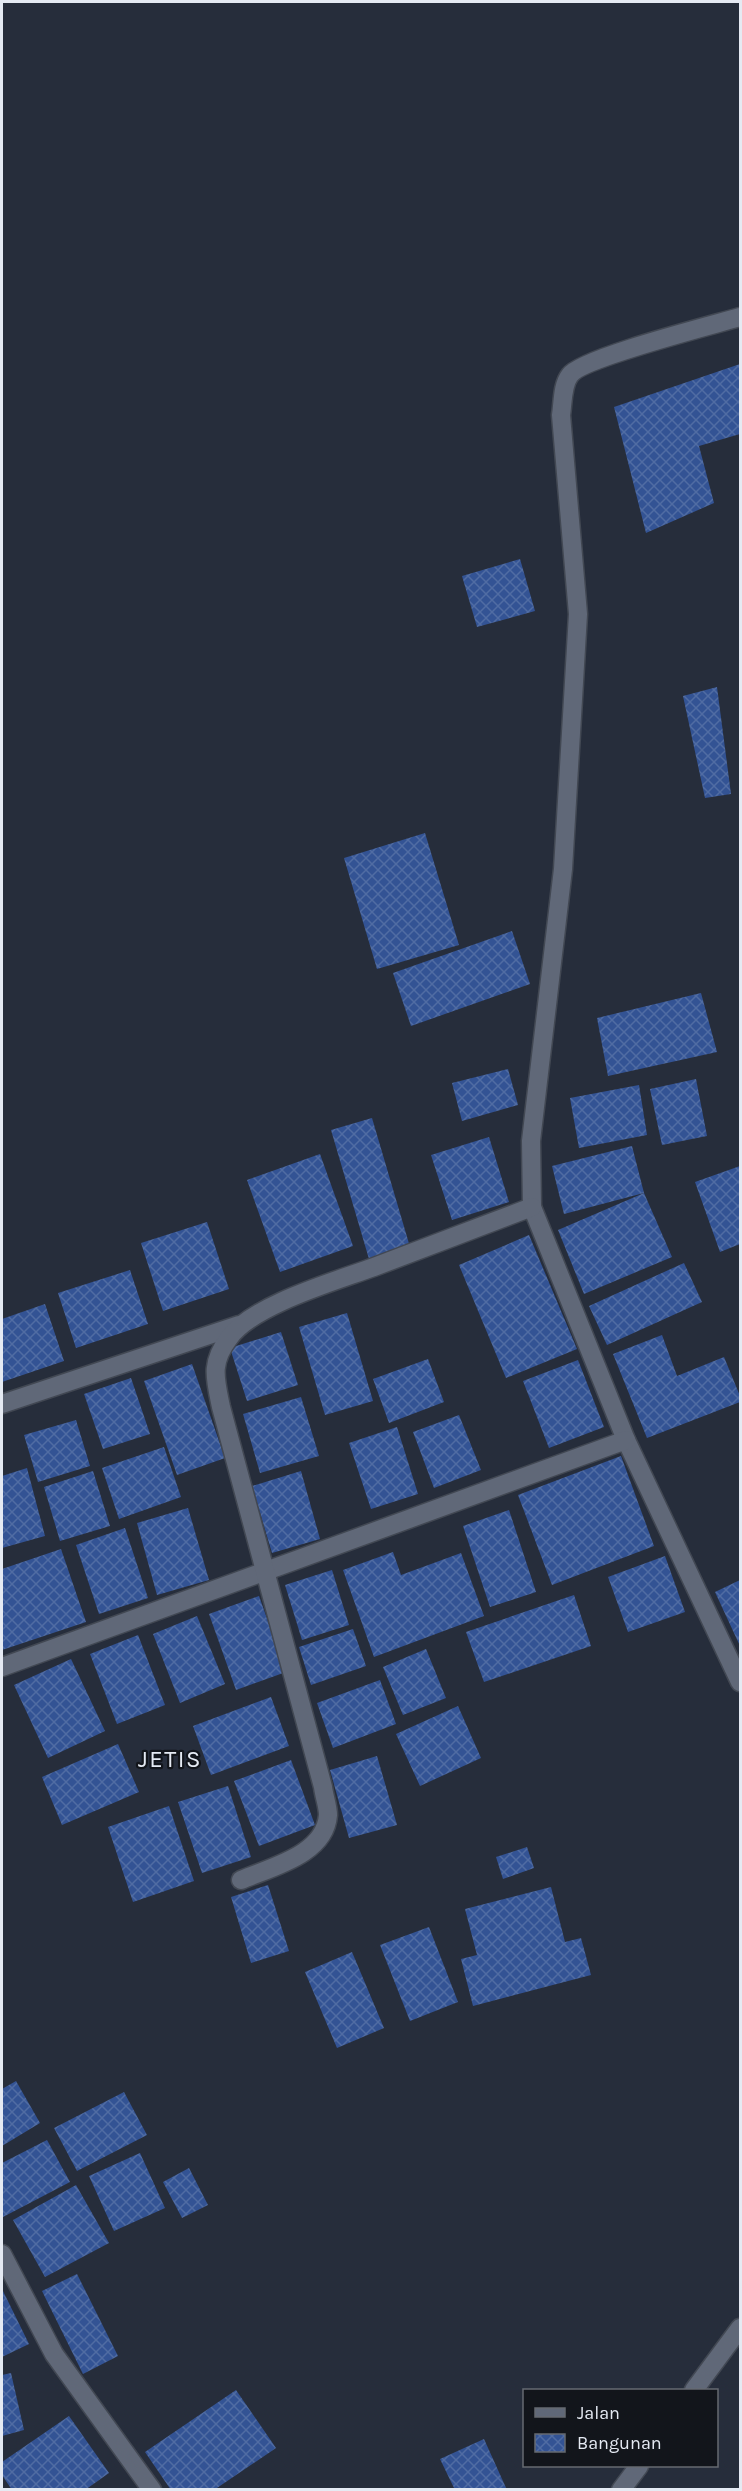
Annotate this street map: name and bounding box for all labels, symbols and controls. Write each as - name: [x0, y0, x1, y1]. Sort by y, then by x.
- district label: JETIS: [138, 1745, 202, 1773]
- legend: [523, 2389, 718, 2467]
- text: Jalan: [577, 2402, 620, 2424]
- text: Bangunan: [577, 2432, 662, 2454]

